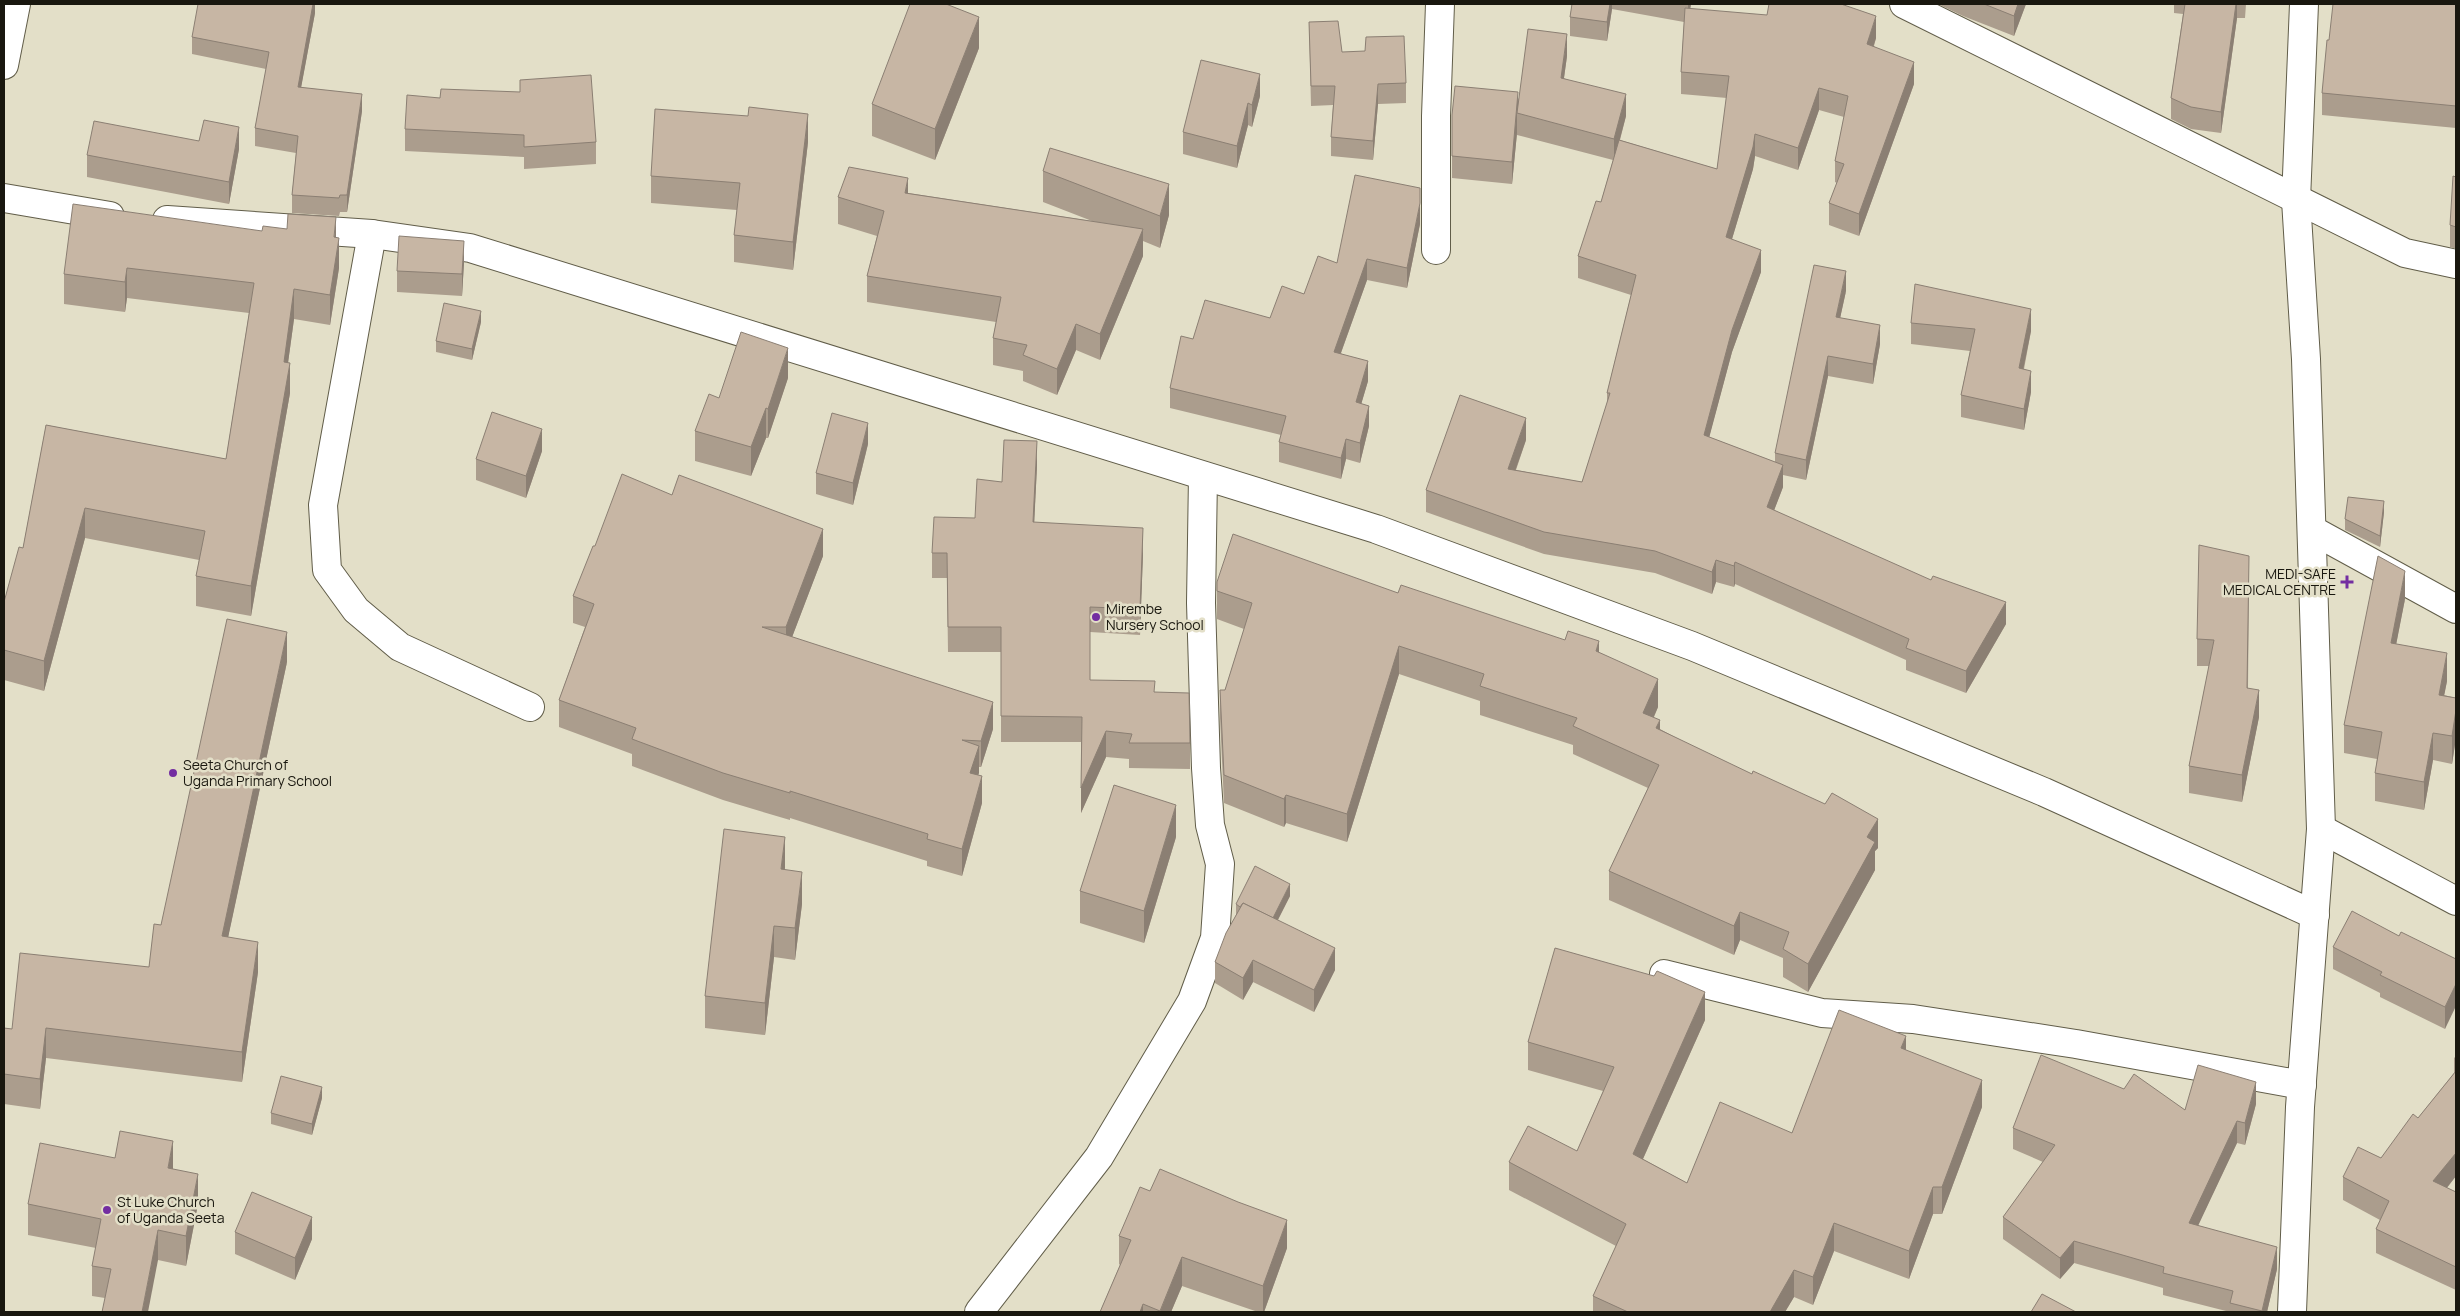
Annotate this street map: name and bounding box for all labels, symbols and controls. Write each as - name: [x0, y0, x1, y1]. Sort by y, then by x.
- place label: MEDI-SAFE MEDICAL CENTRE: [2223, 564, 2336, 599]
- marker: MEDI-SAFE MEDICAL CENTRE: [2340, 575, 2354, 589]
- place label: Mirembe Nursery School: [1106, 599, 1204, 634]
- marker: Mirembe Nursery School: [1090, 611, 1102, 623]
- place label: Seeta Church of Uganda Primary School: [183, 755, 332, 790]
- marker: Seeta Church of Uganda Primary School: [167, 767, 179, 779]
- place label: St Luke Church of Uganda Seeta: [117, 1192, 224, 1227]
- marker: St Luke Church of Uganda Seeta: [101, 1204, 113, 1216]

